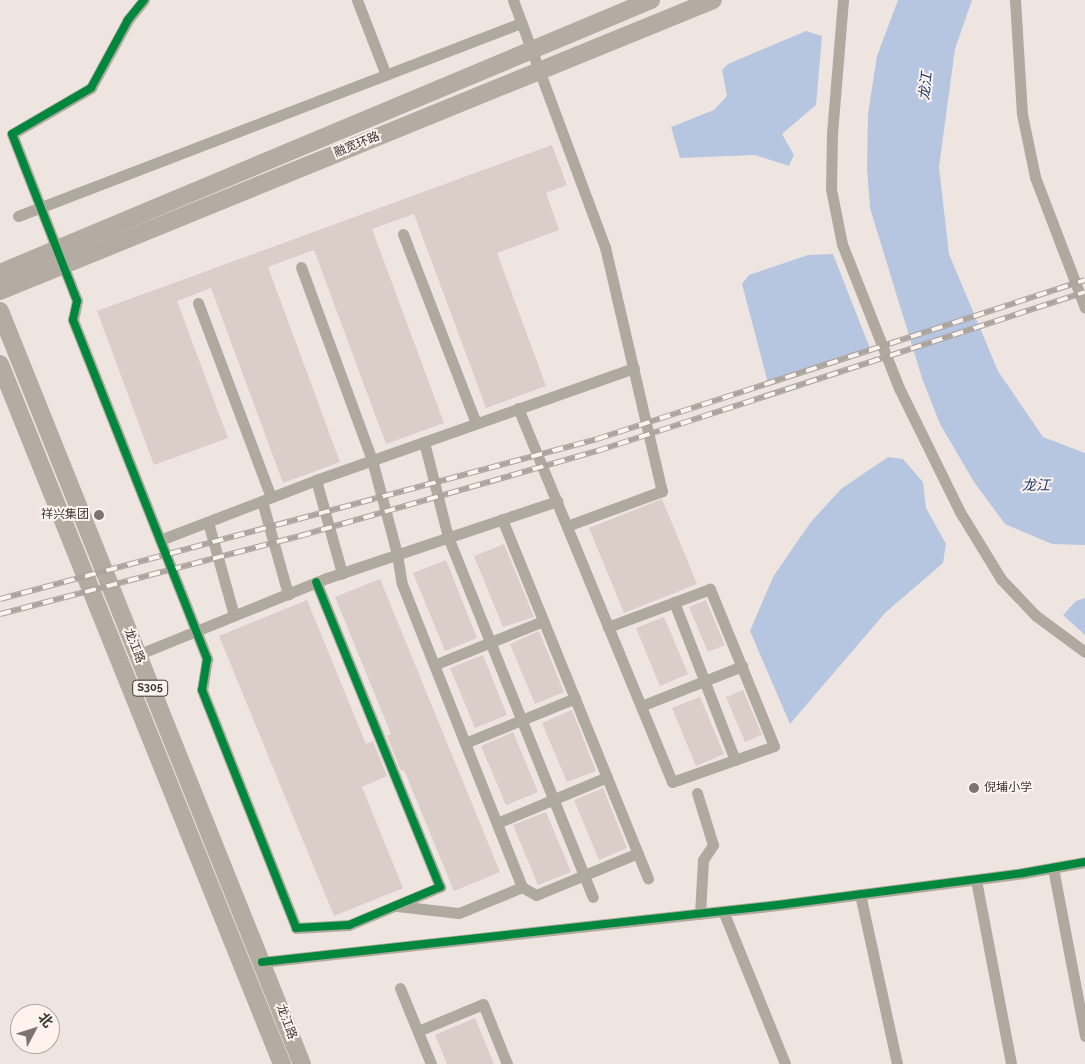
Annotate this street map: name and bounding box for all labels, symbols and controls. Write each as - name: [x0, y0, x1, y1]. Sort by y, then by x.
- water label: 龙江: [915, 71, 935, 101]
- street label: 融宽环路: [332, 129, 382, 161]
- water label: 龙江: [1022, 477, 1050, 493]
- place label: 祥兴集团: [41, 508, 89, 522]
- marker: 祥兴集团: [93, 509, 105, 521]
- street label: 龙江路: [121, 627, 147, 665]
- road number: S305: [131, 680, 169, 696]
- place label: 倪埔小学: [984, 781, 1032, 795]
- marker: 倪埔小学: [968, 782, 980, 794]
- street label: 龙江路: [273, 1003, 299, 1041]
- north arrow: [10, 1004, 60, 1054]
- text: 北: [35, 1009, 56, 1031]

